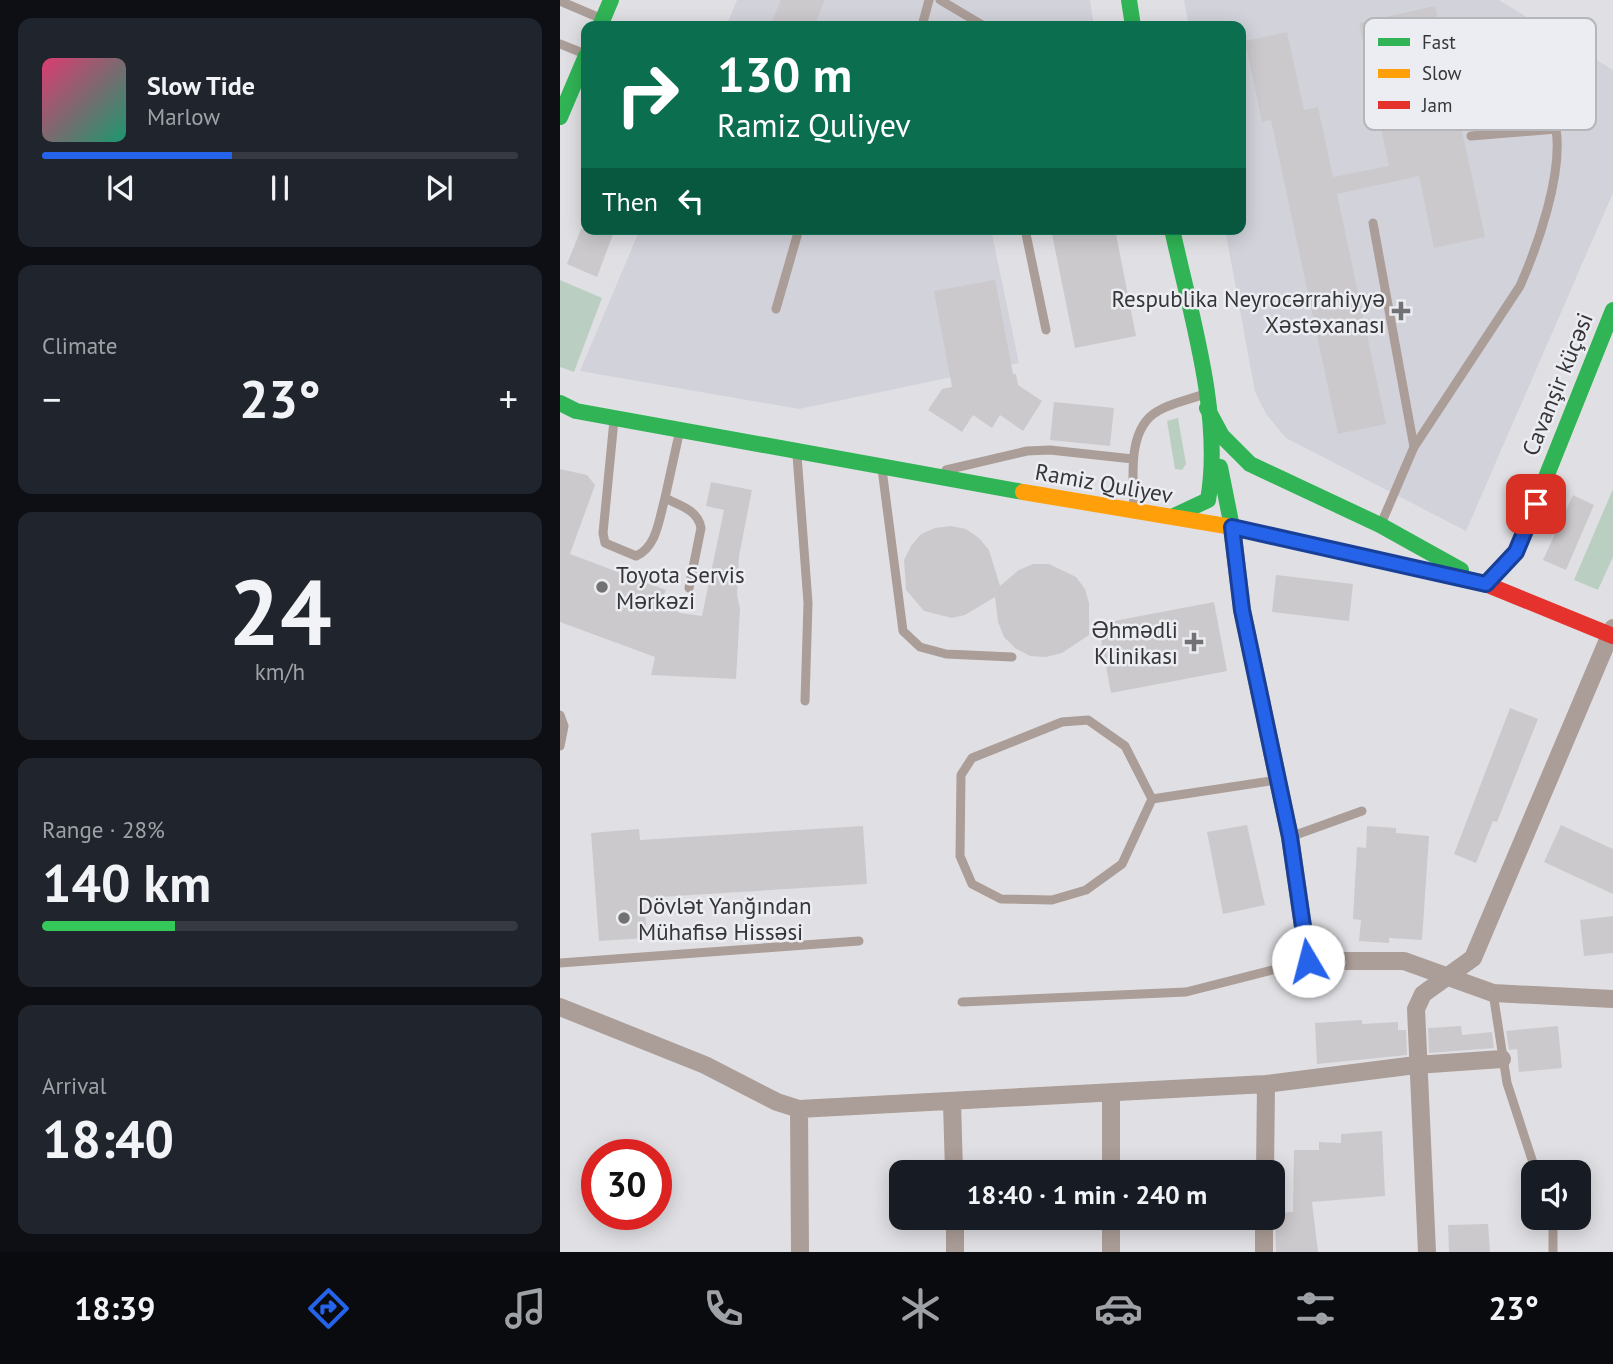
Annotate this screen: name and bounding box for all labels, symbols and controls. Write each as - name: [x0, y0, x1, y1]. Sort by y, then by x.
- legend: [1364, 18, 1596, 130]
- text: Fast: [1422, 30, 1456, 54]
- text: 130 m: [717, 42, 852, 106]
- icon: right: [602, 49, 693, 140]
- text: Slow: [1422, 61, 1462, 85]
- text: Slow Tide: [147, 69, 255, 102]
- text: Jam: [1421, 93, 1452, 117]
- text: Marlow: [147, 102, 220, 131]
- text: Ramiz Quliyev: [717, 104, 911, 146]
- icon: previous: [102, 169, 140, 207]
- icon: pause: [261, 169, 299, 207]
- icon: next: [420, 169, 458, 207]
- icon: left: [672, 182, 710, 220]
- text: Then: [602, 185, 658, 218]
- place label: Respublika Neyrocərrahiyyə Xəstəxanası: [1111, 284, 1385, 339]
- marker: Respublika Neyrocərrahiyyə Xəstəxanası: [1391, 301, 1411, 321]
- street label: Cavanşir küçəsi: [1515, 308, 1599, 460]
- text: Climate: [42, 331, 117, 360]
- text: 23°: [239, 365, 321, 432]
- text: −: [42, 374, 61, 423]
- text: +: [499, 374, 518, 423]
- street label: Ramiz Quliyev: [1033, 457, 1175, 509]
- pin: [1506, 474, 1566, 534]
- icon: arrive: [1517, 485, 1555, 523]
- text: 24: [228, 552, 332, 670]
- place label: Toyota Servis Mərkəzi: [616, 560, 745, 615]
- marker: Toyota Servis Mərkəzi: [594, 579, 610, 595]
- place label: Əhmədli Klinikası: [1091, 615, 1178, 670]
- marker: Əhmədli Klinikası: [1184, 632, 1204, 652]
- text: km/h: [255, 657, 305, 686]
- text: Range · 28%: [42, 815, 165, 844]
- text: 140 km: [42, 849, 211, 916]
- place label: Dövlət Yanğından Mühafisə Hissəsi: [638, 891, 812, 946]
- marker: Dövlət Yanğından Mühafisə Hissəsi: [616, 910, 632, 926]
- position arrow: [1271, 924, 1345, 998]
- text: Arrival: [42, 1071, 106, 1100]
- text: 18:40: [42, 1105, 174, 1172]
- speed limit sign: 30: [581, 1139, 672, 1230]
- map controls: [1521, 1160, 1591, 1230]
- button: sound: [1521, 1160, 1591, 1230]
- text: 18:40 · 1 min · 240 m: [967, 1178, 1207, 1211]
- icon: directions: [304, 1284, 353, 1333]
- icon: music: [501, 1284, 550, 1333]
- icon: phone: [699, 1284, 748, 1333]
- icon: climate: [896, 1284, 945, 1333]
- icon: car: [1094, 1284, 1143, 1333]
- icon: filters: [1291, 1284, 1340, 1333]
- text: 18:39: [74, 1287, 155, 1329]
- text: 23°: [1488, 1287, 1539, 1329]

